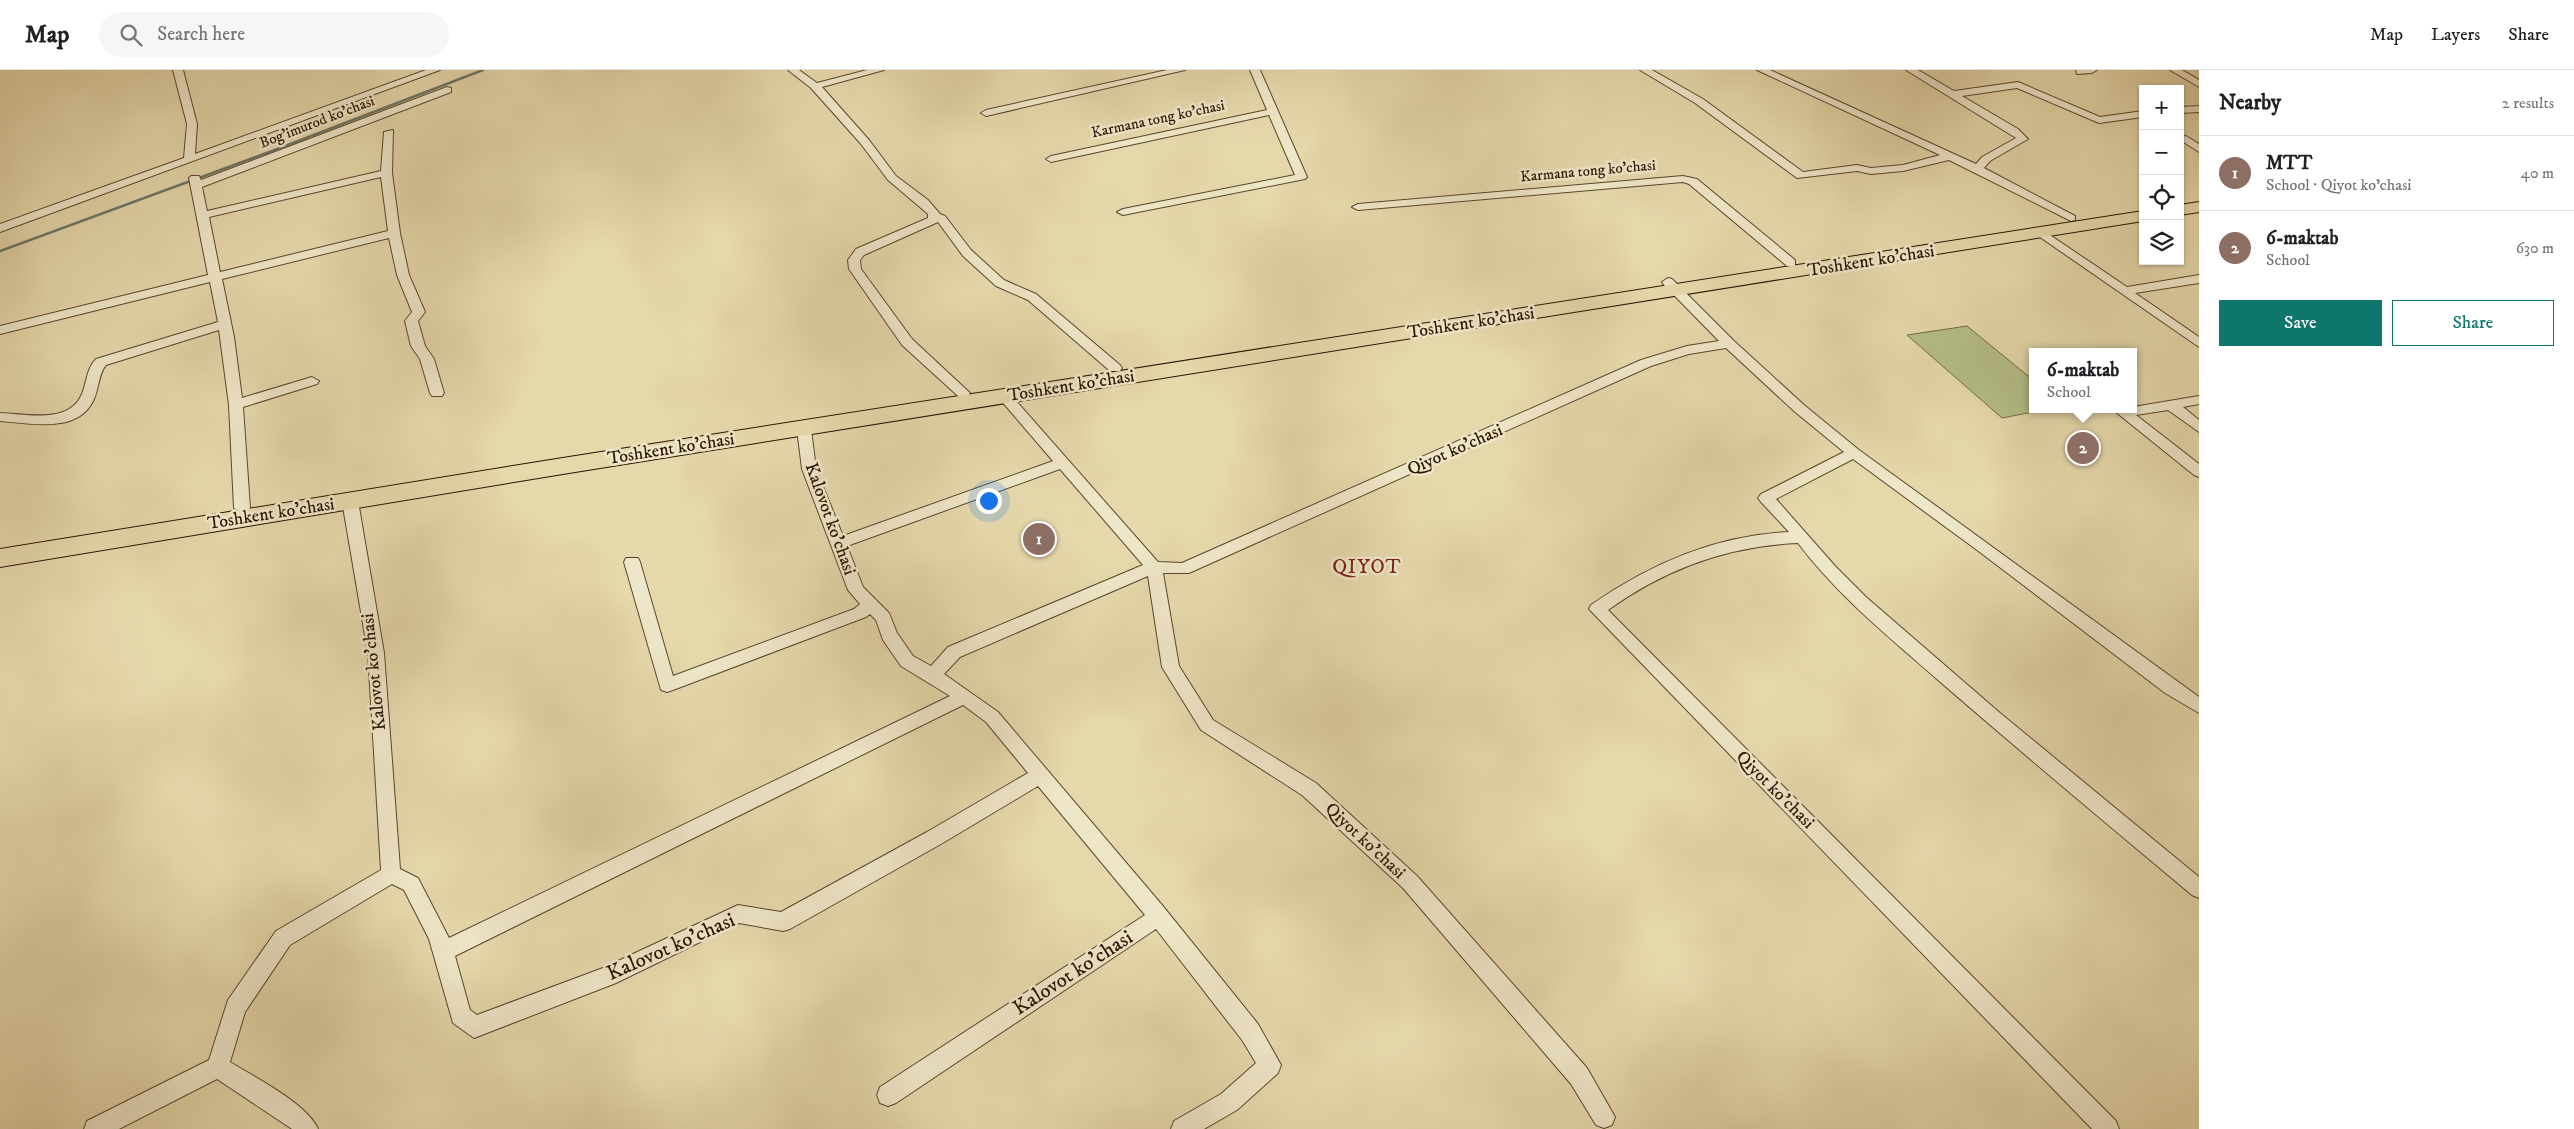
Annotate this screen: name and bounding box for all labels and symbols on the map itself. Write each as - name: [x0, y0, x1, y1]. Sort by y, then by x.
- street label: Bog'imurod ko'chasi: [257, 91, 377, 153]
- street label: Karmana tong ko'chasi: [1090, 96, 1226, 142]
- street label: Karmana tong ko'chasi: [1520, 156, 1657, 186]
- street label: Toshkent ko'chasi: [1806, 240, 1936, 282]
- street label: Toshkent ko'chasi: [1406, 302, 1536, 344]
- street label: Toshkent ko'chasi: [1006, 365, 1136, 407]
- street label: Qiyot ko'chasi: [1404, 419, 1506, 481]
- street label: Toshkent ko'chasi: [606, 428, 736, 470]
- pin: 2: [2067, 429, 2099, 467]
- street label: Kalovot ko'chasi: [800, 460, 860, 578]
- your location: [976, 488, 1002, 514]
- street label: Toshkent ko'chasi: [206, 493, 336, 535]
- pin: 1: [1023, 520, 1055, 558]
- district label: QIYOT: [1332, 555, 1402, 580]
- street label: Kalovot ko'chasi: [357, 612, 391, 732]
- street label: Qiyot ko'chasi: [1731, 746, 1819, 834]
- street label: Qiyot ko'chasi: [1320, 798, 1410, 884]
- street label: Kalovot ko'chasi: [603, 907, 739, 987]
- street label: Kalovot ko'chasi: [1008, 925, 1138, 1021]

